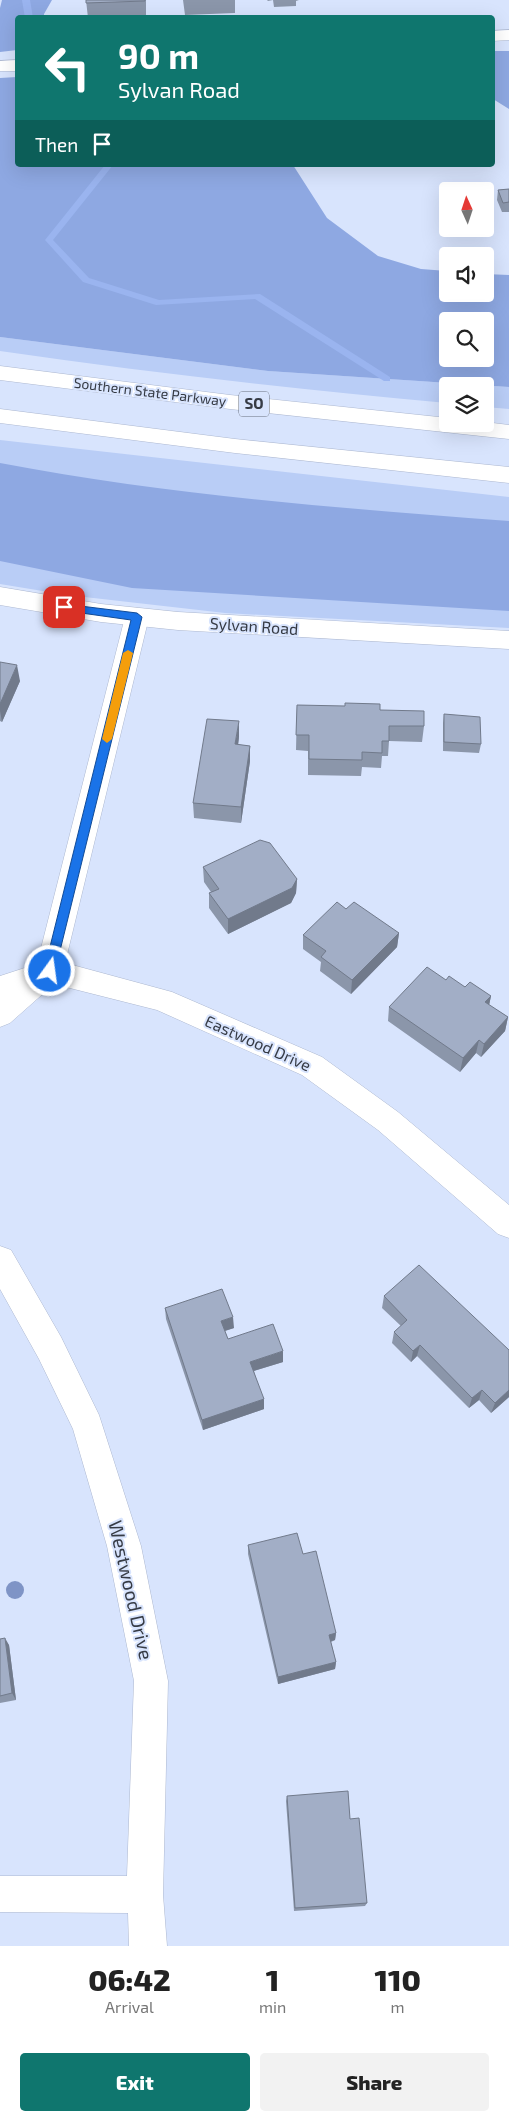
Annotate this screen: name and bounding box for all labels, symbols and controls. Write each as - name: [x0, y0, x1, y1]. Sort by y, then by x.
- text: 90 m: [118, 34, 199, 76]
- icon: left: [35, 35, 100, 100]
- text: Sylvan Road: [118, 76, 240, 102]
- icon: arrive: [88, 130, 116, 158]
- text: Then: [35, 133, 78, 156]
- north arrow: [439, 182, 494, 238]
- map controls: [439, 182, 494, 432]
- button: sound: [439, 247, 494, 302]
- button: search: [439, 312, 494, 367]
- street label: Southern State Parkway: [73, 374, 228, 409]
- button: layers: [439, 377, 494, 432]
- road number: SO: [239, 392, 269, 416]
- pin: [43, 586, 85, 628]
- icon: arrive: [50, 593, 78, 621]
- street label: Sylvan Road: [209, 613, 299, 638]
- position arrow: [23, 944, 75, 996]
- street label: Eastwood Drive: [202, 1011, 314, 1074]
- street label: Westwood Drive: [104, 1518, 159, 1662]
- text: 06:42: [88, 1961, 171, 1997]
- text: 1: [266, 1961, 279, 1997]
- text: 110: [374, 1961, 421, 1997]
- text: Arrival: [105, 1997, 154, 2016]
- text: min: [259, 1997, 286, 2016]
- text: m: [391, 1997, 405, 2016]
- button: Exit: [20, 2053, 250, 2111]
- button: Share: [260, 2053, 489, 2111]

